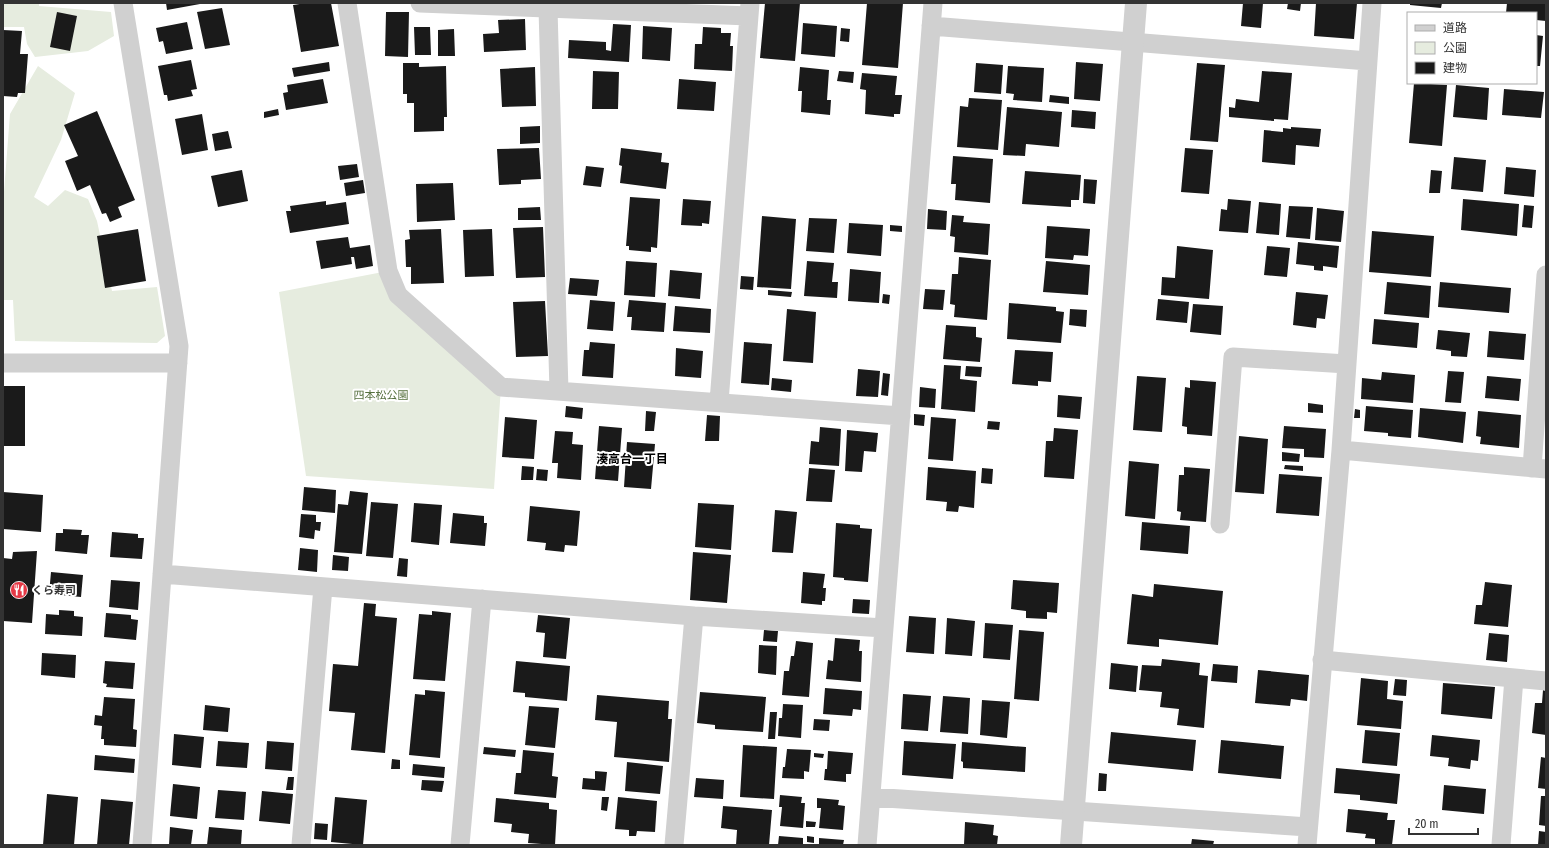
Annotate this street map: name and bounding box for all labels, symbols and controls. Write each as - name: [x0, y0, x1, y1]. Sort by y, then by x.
- legend: [1407, 12, 1537, 84]
- text: 道路: [1443, 21, 1467, 35]
- text: 公園: [1443, 41, 1467, 55]
- text: 建物: [1443, 61, 1467, 75]
- park label: 四本松公園: [354, 389, 409, 402]
- district label: 湊高台一丁目: [596, 452, 668, 466]
- restaurant icon: くら寿司: [9, 580, 29, 600]
- place label: くら寿司: [32, 584, 76, 597]
- scale bar: [1409, 810, 1478, 836]
- text: 20 m: [1415, 817, 1439, 831]

